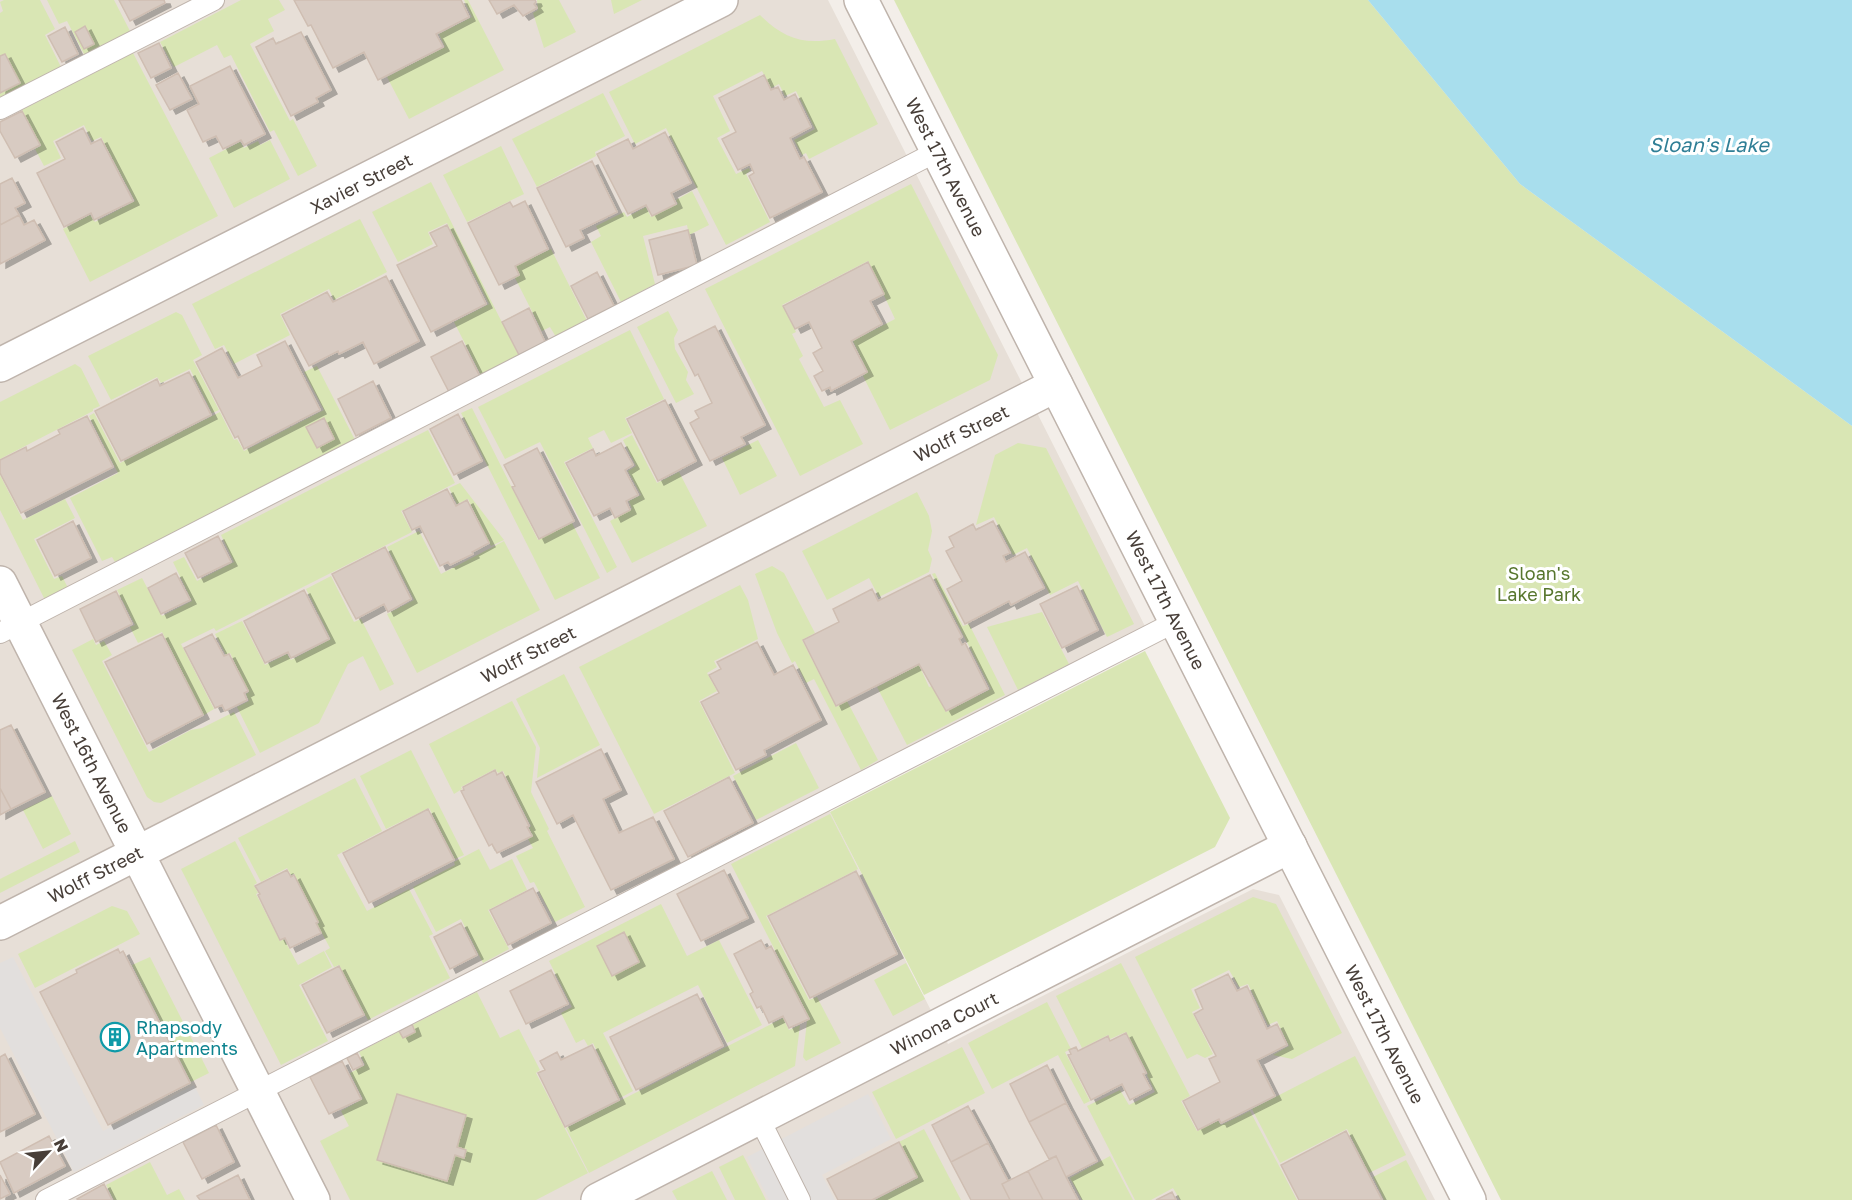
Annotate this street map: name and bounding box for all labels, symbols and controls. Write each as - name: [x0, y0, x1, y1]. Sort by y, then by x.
- street label: West 17th Avenue: [902, 94, 990, 240]
- water label: Sloan's Lake: [1649, 132, 1770, 156]
- street label: Xavier Street: [306, 148, 416, 218]
- street label: Wolff Street: [910, 400, 1012, 466]
- street label: West 17th Avenue: [1122, 527, 1210, 673]
- park label: Sloan's Lake Park: [1497, 562, 1581, 605]
- street label: Wolff Street: [477, 621, 579, 687]
- street label: West 16th Avenue: [47, 689, 137, 837]
- street label: Wolff Street: [44, 841, 146, 907]
- street label: West 17th Avenue: [1341, 961, 1429, 1107]
- street label: Winona Court: [886, 986, 1002, 1060]
- place label: Rhapsody Apartments: [136, 1016, 238, 1059]
- building icon: Rhapsody Apartments: [99, 1021, 131, 1053]
- north arrow: [18, 1122, 78, 1182]
- text: N: [50, 1135, 73, 1155]

